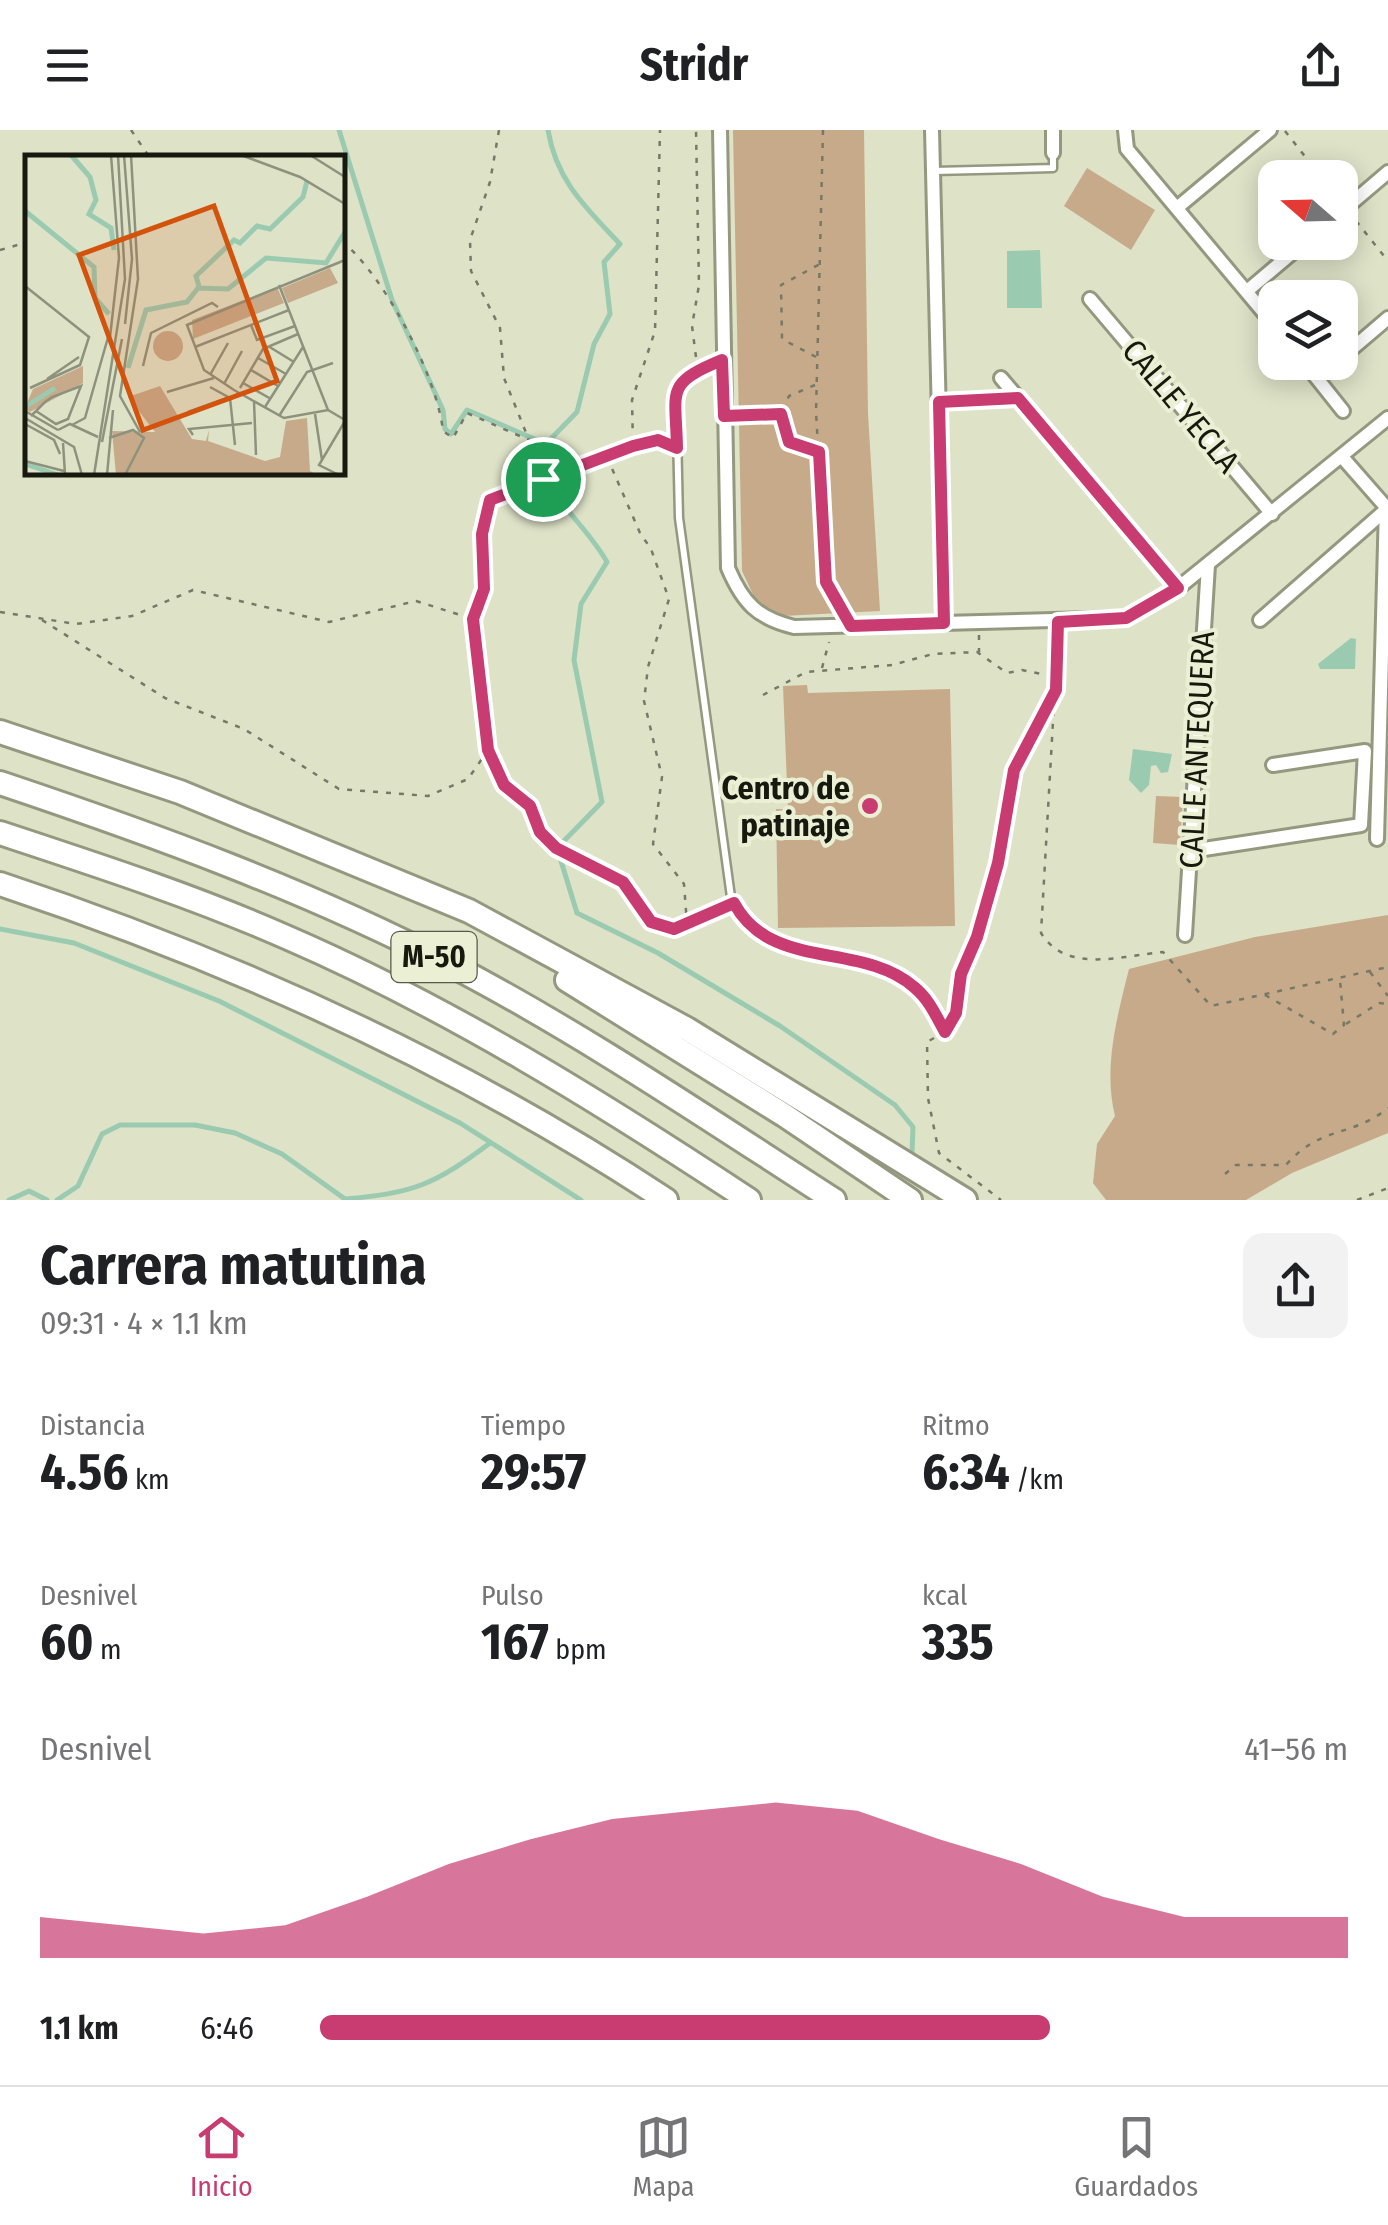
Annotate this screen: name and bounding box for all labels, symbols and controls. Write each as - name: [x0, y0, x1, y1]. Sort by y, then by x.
- icon: menu: [40, 38, 95, 93]
- text: Stridr: [640, 38, 748, 92]
- icon: share: [1293, 38, 1348, 93]
- inset map: [25, 155, 345, 475]
- north arrow: [1258, 160, 1358, 260]
- map controls: [1258, 160, 1358, 380]
- button: layers: [1258, 280, 1358, 380]
- street label: CALLE YECLA: [1114, 332, 1248, 480]
- pin: [501, 437, 586, 522]
- icon: arrive: [516, 452, 571, 507]
- street label: CALLE ANTEQUERA: [1172, 630, 1222, 870]
- place label: Centro de patinaje: [721, 769, 850, 844]
- marker: Centro de patinaje: [859, 795, 881, 817]
- road number: M-50: [392, 932, 476, 982]
- text: Carrera matutina: [40, 1233, 427, 1299]
- button: share: [1243, 1233, 1348, 1338]
- text: 09:31 · 4 × 1.1 km: [40, 1304, 248, 1342]
- text: Distancia: [40, 1409, 145, 1442]
- text: Tiempo: [481, 1409, 566, 1442]
- text: Ritmo: [922, 1409, 990, 1442]
- text: 4.56: [40, 1442, 128, 1502]
- text: 29:57: [481, 1442, 586, 1502]
- text: 6:34: [922, 1442, 1010, 1502]
- text: km: [128, 1463, 170, 1496]
- text: /km: [1010, 1463, 1064, 1496]
- text: Desnivel: [40, 1579, 137, 1612]
- text: Pulso: [481, 1579, 544, 1612]
- text: kcal: [922, 1579, 967, 1612]
- text: 60: [40, 1612, 93, 1672]
- text: 167: [481, 1612, 549, 1672]
- text: 335: [922, 1612, 994, 1672]
- text: m: [93, 1633, 122, 1666]
- text: bpm: [549, 1633, 607, 1666]
- text: Desnivel: [40, 1730, 151, 1768]
- text: 41–56 m: [1244, 1730, 1348, 1768]
- text: 1.1 km: [40, 2009, 119, 2047]
- text: 6:46: [200, 2009, 254, 2047]
- tab: Inicio: [190, 2110, 253, 2203]
- tab: Mapa: [633, 2110, 695, 2203]
- tab: Guardados: [1074, 2110, 1198, 2203]

